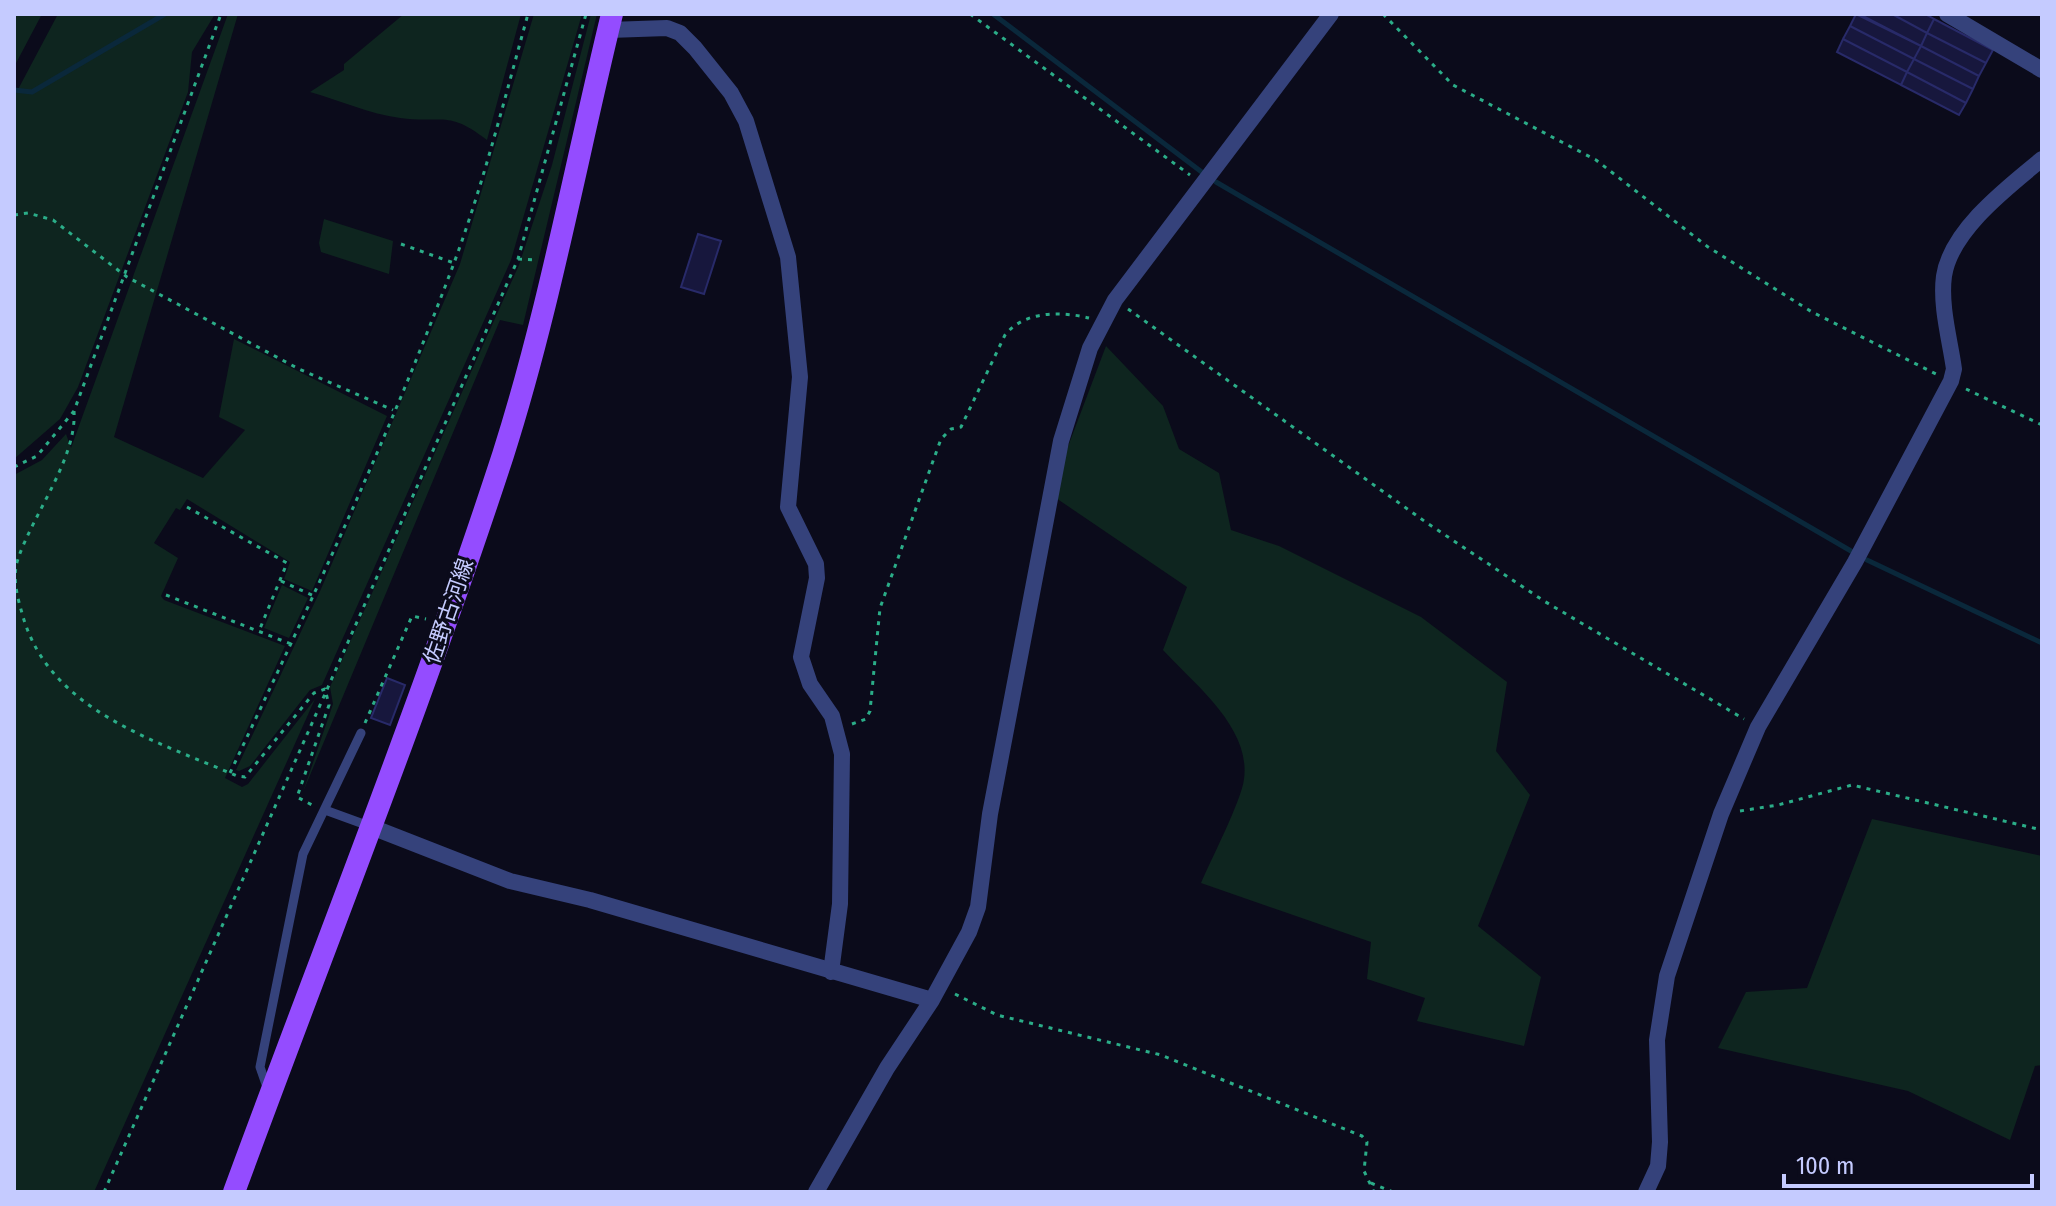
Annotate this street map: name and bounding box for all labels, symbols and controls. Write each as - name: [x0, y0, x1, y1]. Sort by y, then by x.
- street label: 佐野古河線: [418, 555, 479, 668]
- scale bar: [1784, 1138, 2032, 1188]
- text: 100 m: [1796, 1152, 1854, 1180]

